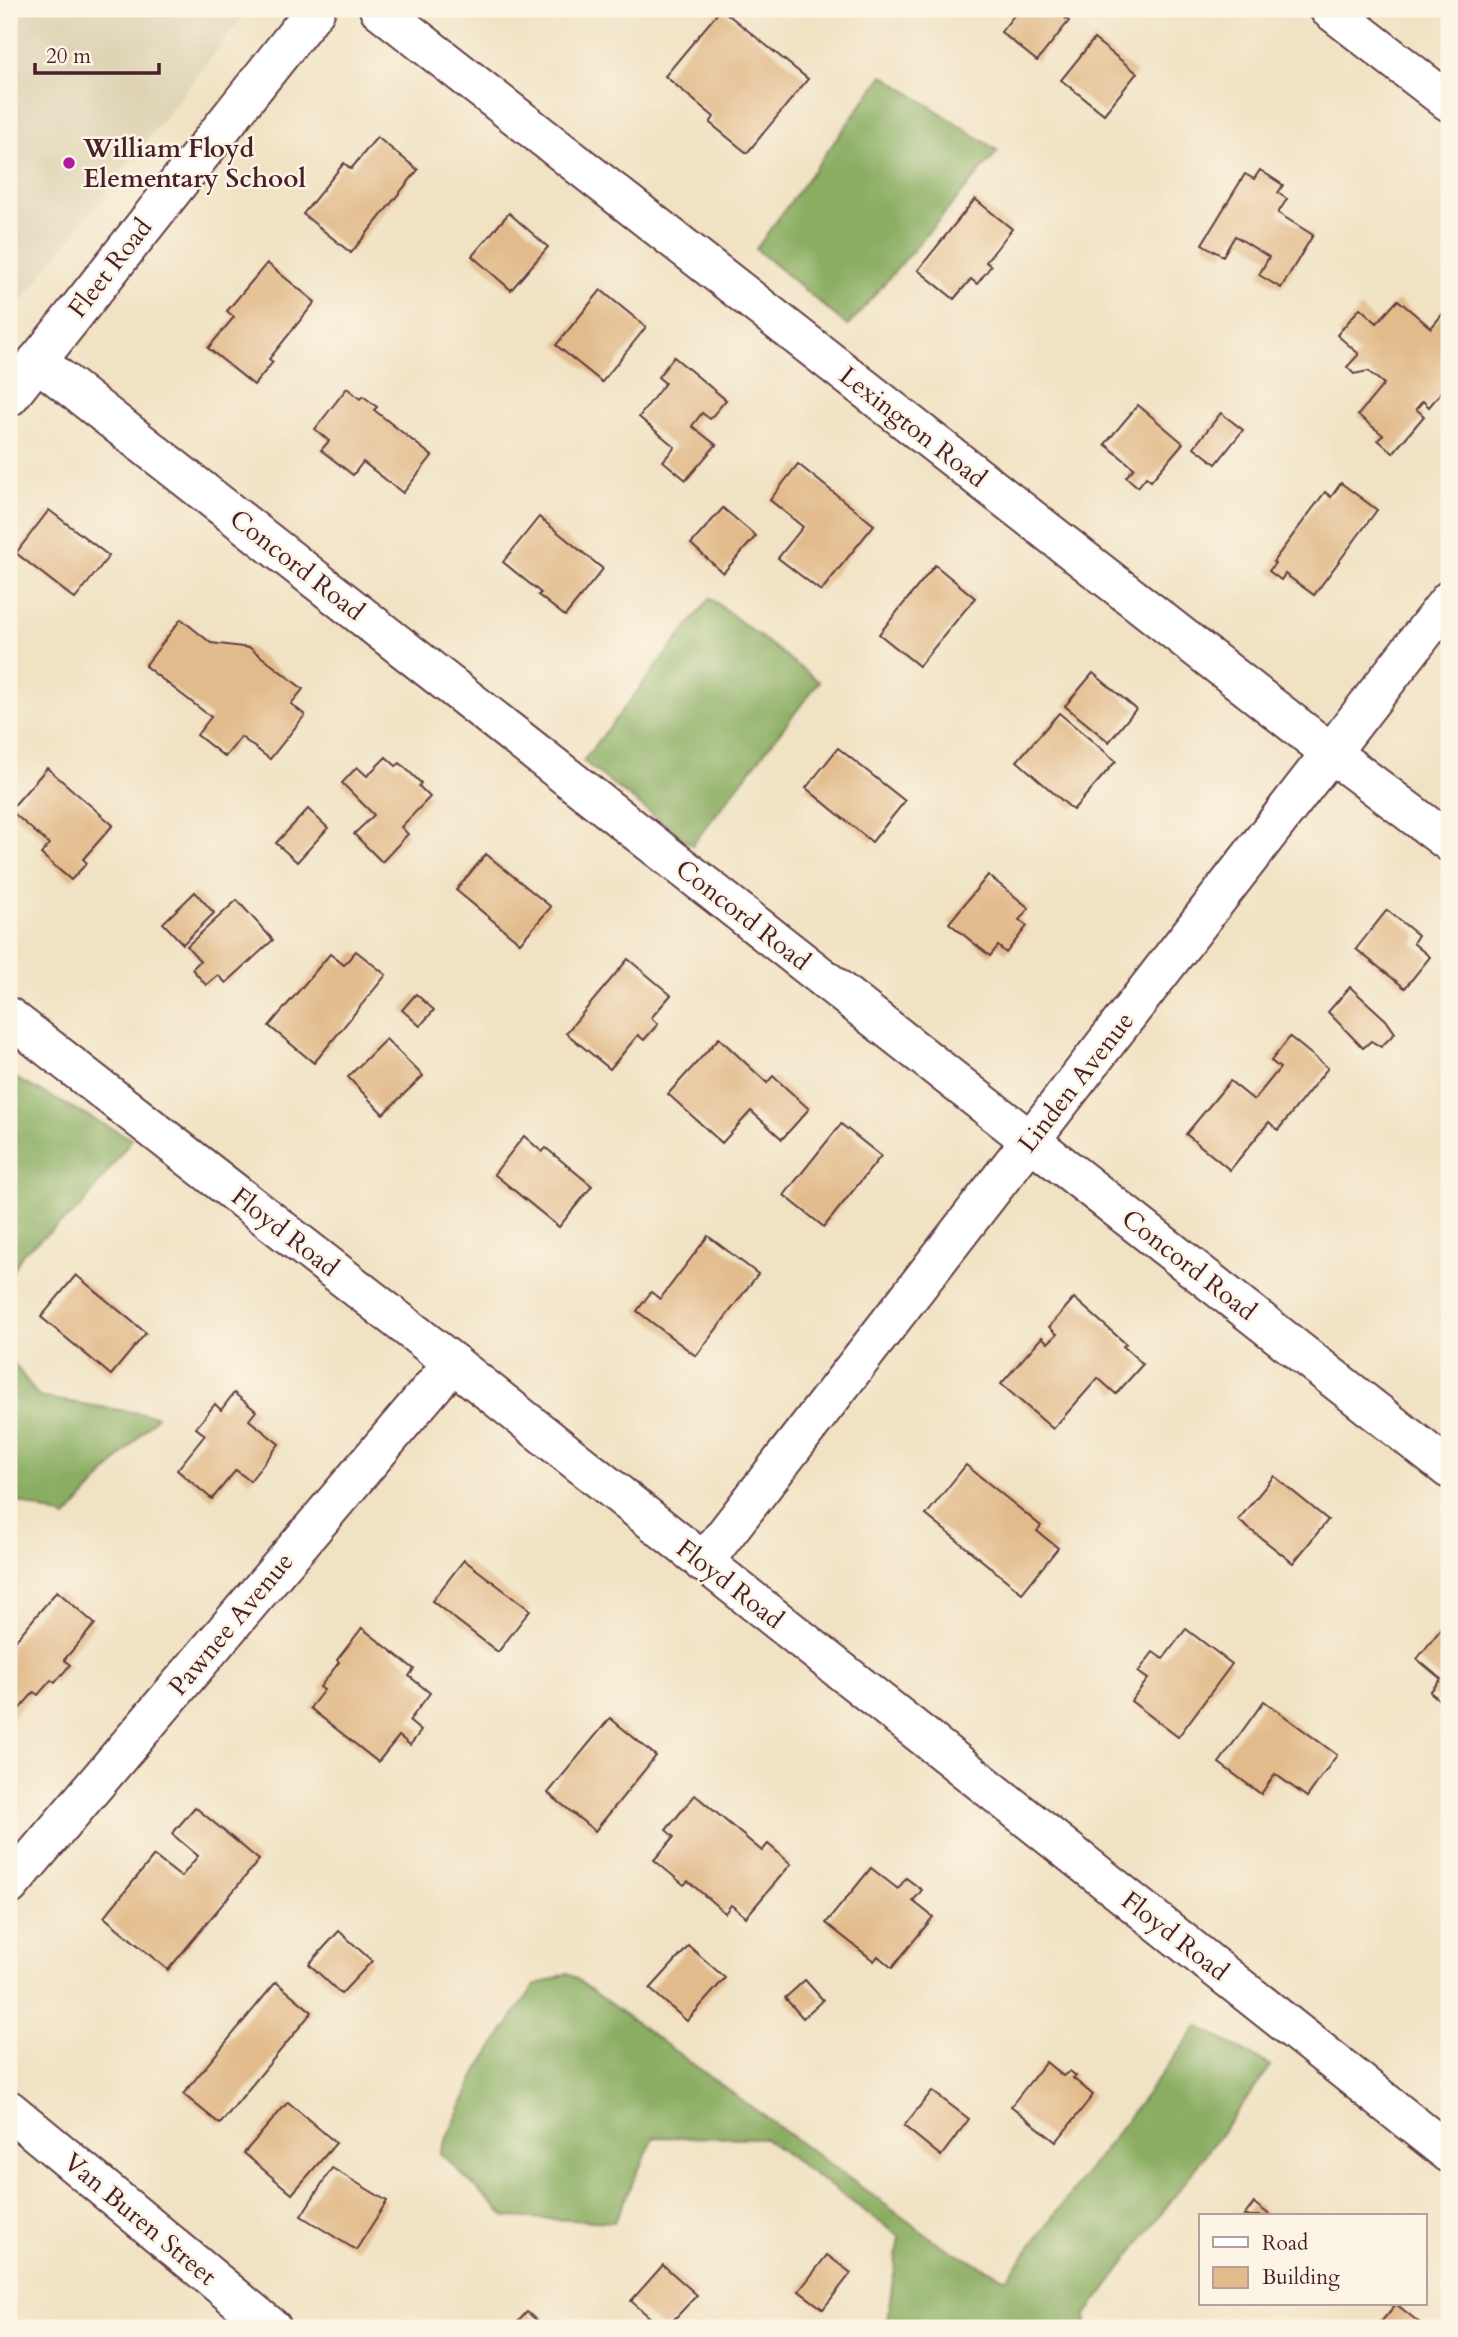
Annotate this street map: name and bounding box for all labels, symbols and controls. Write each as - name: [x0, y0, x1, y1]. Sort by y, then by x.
- scale bar: [35, 32, 159, 76]
- text: 20 m: [46, 42, 91, 71]
- place label: William Floyd Elementary School: [82, 131, 307, 196]
- marker: William Floyd Elementary School: [61, 155, 77, 171]
- street label: Fleet Road: [60, 211, 160, 325]
- street label: Lexington Road: [832, 358, 994, 496]
- street label: Concord Road: [222, 501, 372, 629]
- street label: Concord Road: [668, 851, 818, 979]
- street label: Linden Avenue: [1010, 1004, 1142, 1160]
- street label: Floyd Road: [224, 1179, 346, 1285]
- street label: Concord Road: [1114, 1201, 1264, 1329]
- street label: Floyd Road: [669, 1531, 791, 1637]
- street label: Pawnee Avenue: [161, 1545, 301, 1703]
- street label: Floyd Road: [1114, 1883, 1236, 1989]
- street label: Van Buren Street: [56, 2145, 224, 2293]
- legend: [1199, 2214, 1426, 2306]
- text: Road: [1262, 2229, 1308, 2258]
- text: Building: [1262, 2263, 1340, 2292]

